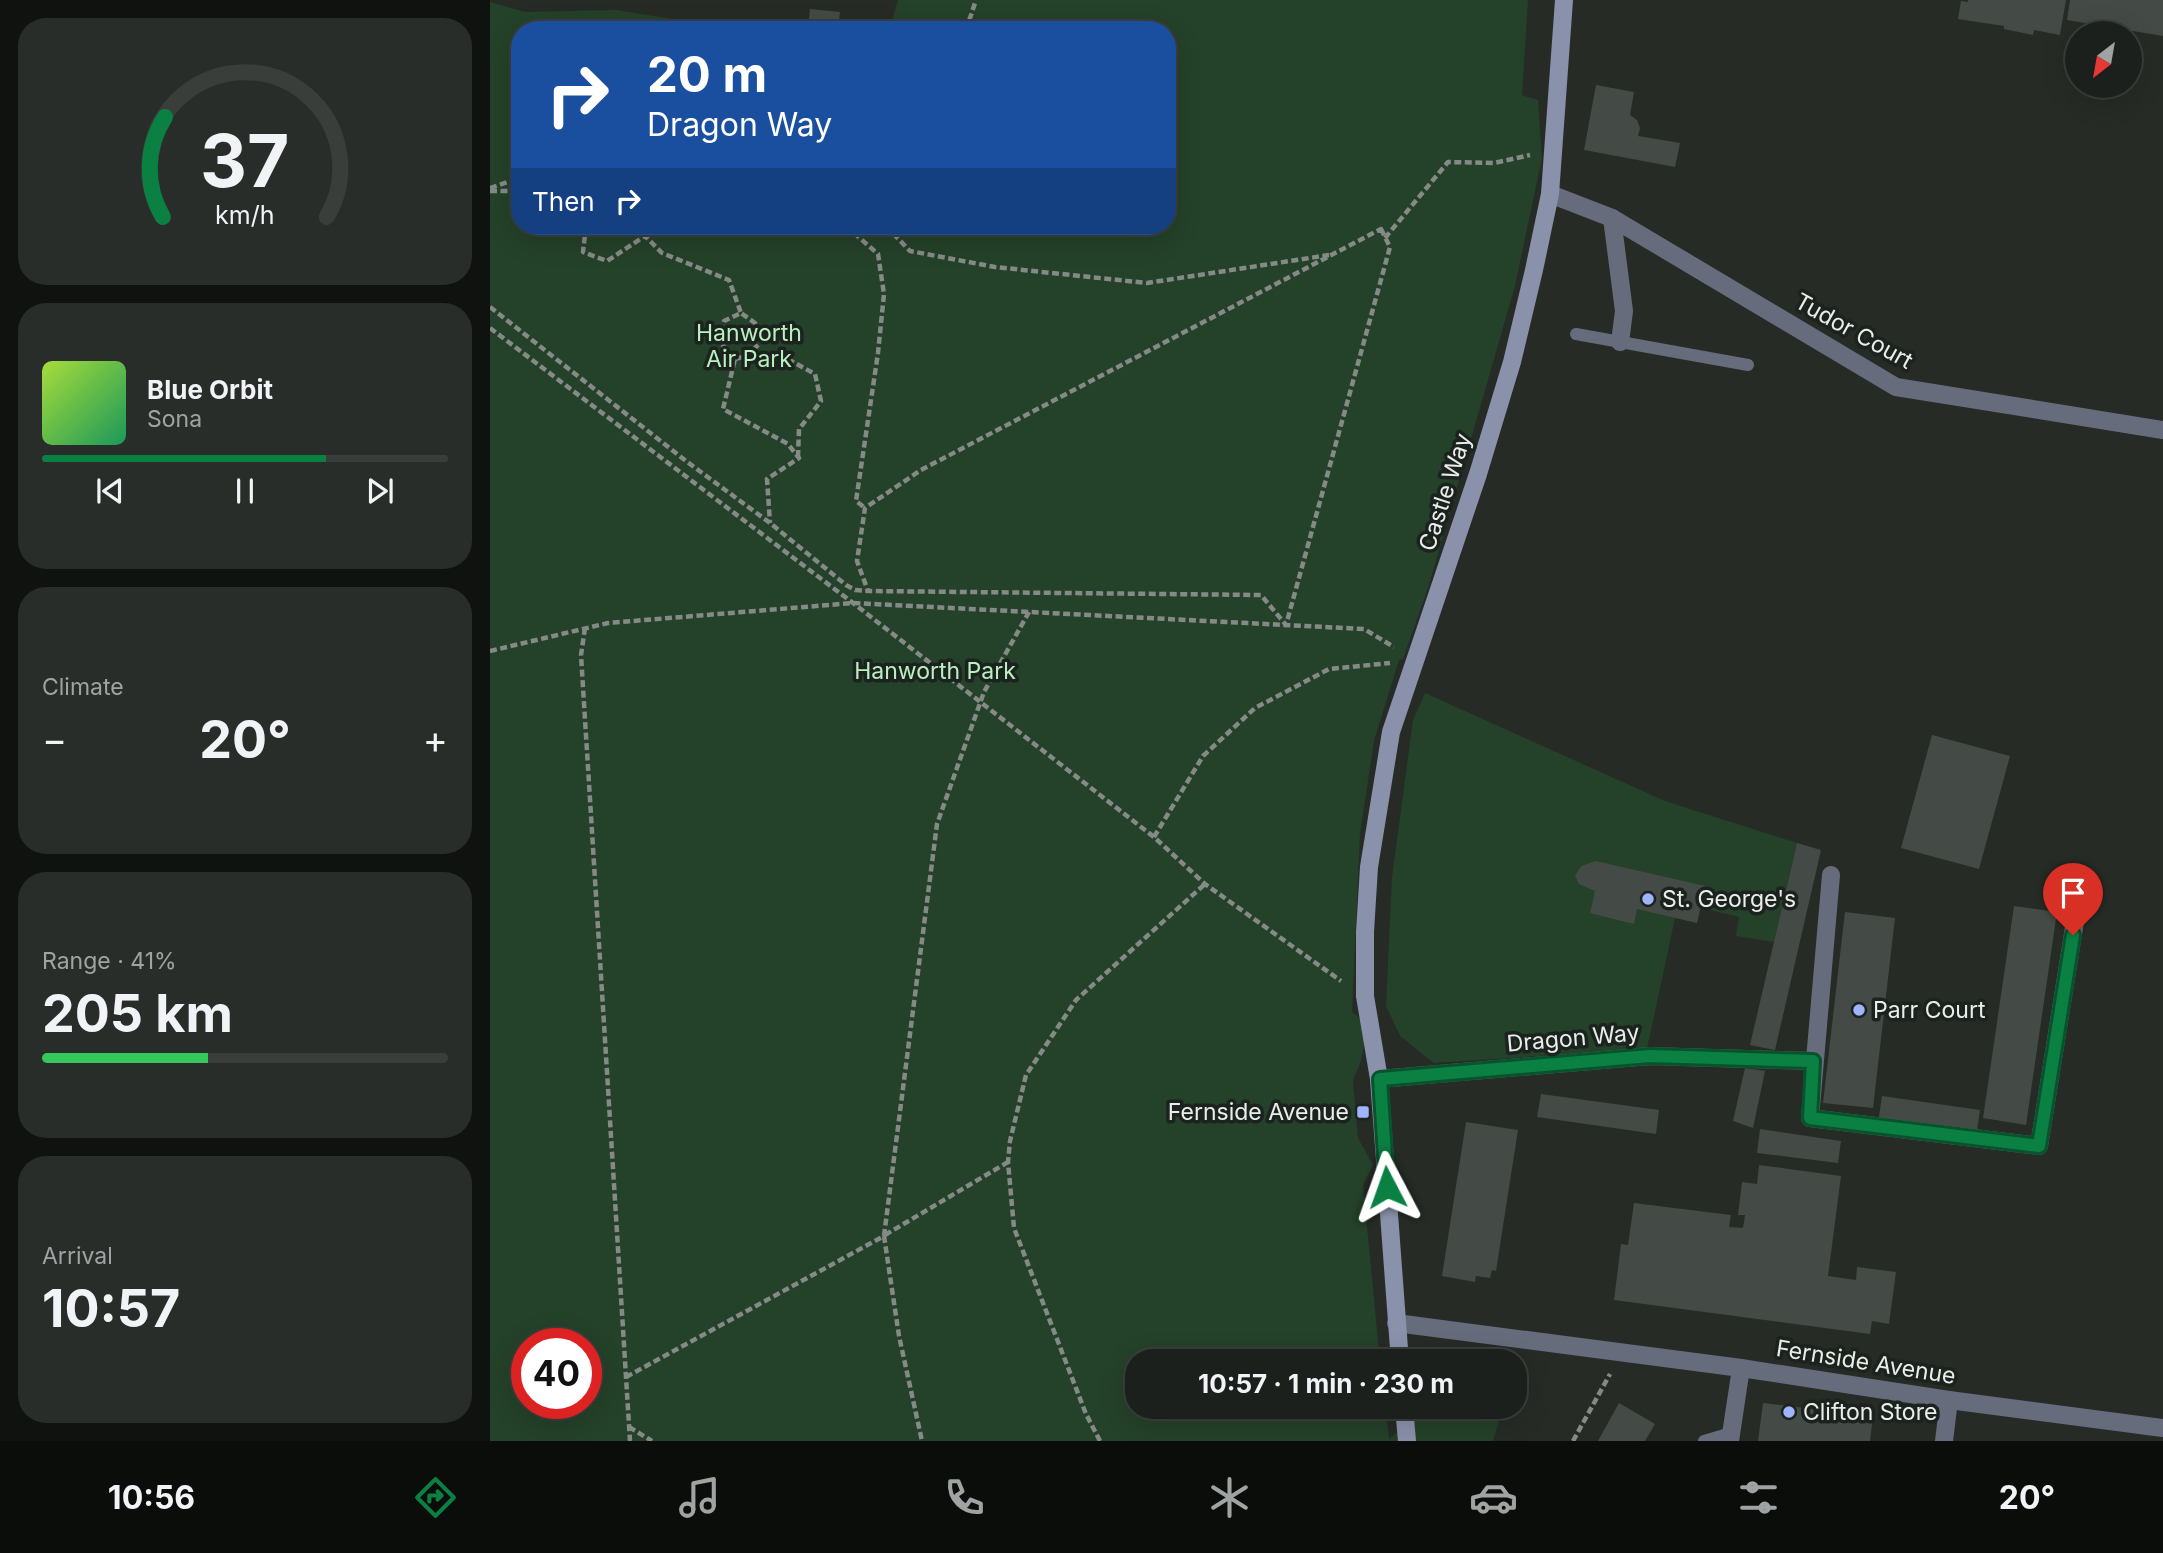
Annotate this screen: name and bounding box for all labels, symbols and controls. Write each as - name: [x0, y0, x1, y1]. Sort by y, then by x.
- north arrow: [2065, 21, 2142, 98]
- map controls: [2065, 21, 2142, 98]
- text: 20 m: [647, 45, 767, 104]
- icon: right: [532, 49, 623, 140]
- text: Dragon Way: [647, 105, 832, 144]
- text: 37: [200, 117, 290, 206]
- icon: right: [609, 182, 647, 220]
- text: Then: [532, 186, 595, 217]
- text: km/h: [215, 200, 275, 230]
- street label: Tudor Court: [1790, 287, 1918, 375]
- park label: Hanworth Air Park: [696, 319, 802, 373]
- text: Blue Orbit: [147, 374, 273, 405]
- text: Sona: [147, 405, 202, 433]
- street label: Castle Way: [1413, 430, 1477, 554]
- icon: previous: [91, 472, 129, 510]
- icon: pause: [226, 472, 264, 510]
- icon: next: [361, 472, 399, 510]
- park label: Hanworth Park: [854, 657, 1016, 685]
- text: Climate: [42, 673, 124, 701]
- text: 20°: [199, 708, 291, 771]
- text: −: [42, 716, 67, 762]
- text: +: [423, 716, 448, 762]
- pin: [2043, 863, 2103, 935]
- icon: arrive: [2054, 874, 2092, 912]
- place label: St. George's: [1662, 885, 1796, 913]
- marker: St. George's: [1640, 891, 1656, 907]
- text: Range · 41%: [42, 947, 177, 975]
- text: 205 km: [42, 982, 233, 1045]
- place label: Parr Court: [1873, 996, 1986, 1024]
- marker: Parr Court: [1851, 1002, 1867, 1018]
- street label: Dragon Way: [1505, 1018, 1641, 1058]
- place label: Fernside Avenue: [1168, 1098, 1349, 1126]
- marker: Fernside Avenue: [1355, 1104, 1371, 1120]
- position arrow: [1350, 1150, 1424, 1224]
- text: Arrival: [42, 1242, 113, 1270]
- text: 10:57: [42, 1277, 180, 1340]
- speed limit sign: 40: [511, 1328, 602, 1419]
- street label: Fernside Avenue: [1774, 1334, 1958, 1390]
- text: 10:57 · 1 min · 230 m: [1198, 1368, 1454, 1399]
- place label: Clifton Store: [1803, 1398, 1937, 1426]
- marker: Clifton Store: [1781, 1404, 1797, 1420]
- icon: directions: [411, 1473, 460, 1522]
- icon: music: [675, 1473, 724, 1522]
- icon: phone: [940, 1473, 989, 1522]
- icon: climate: [1205, 1473, 1254, 1522]
- icon: car: [1469, 1473, 1518, 1522]
- icon: filters: [1734, 1473, 1783, 1522]
- text: 10:56: [108, 1478, 195, 1517]
- text: 20°: [1999, 1478, 2055, 1517]

